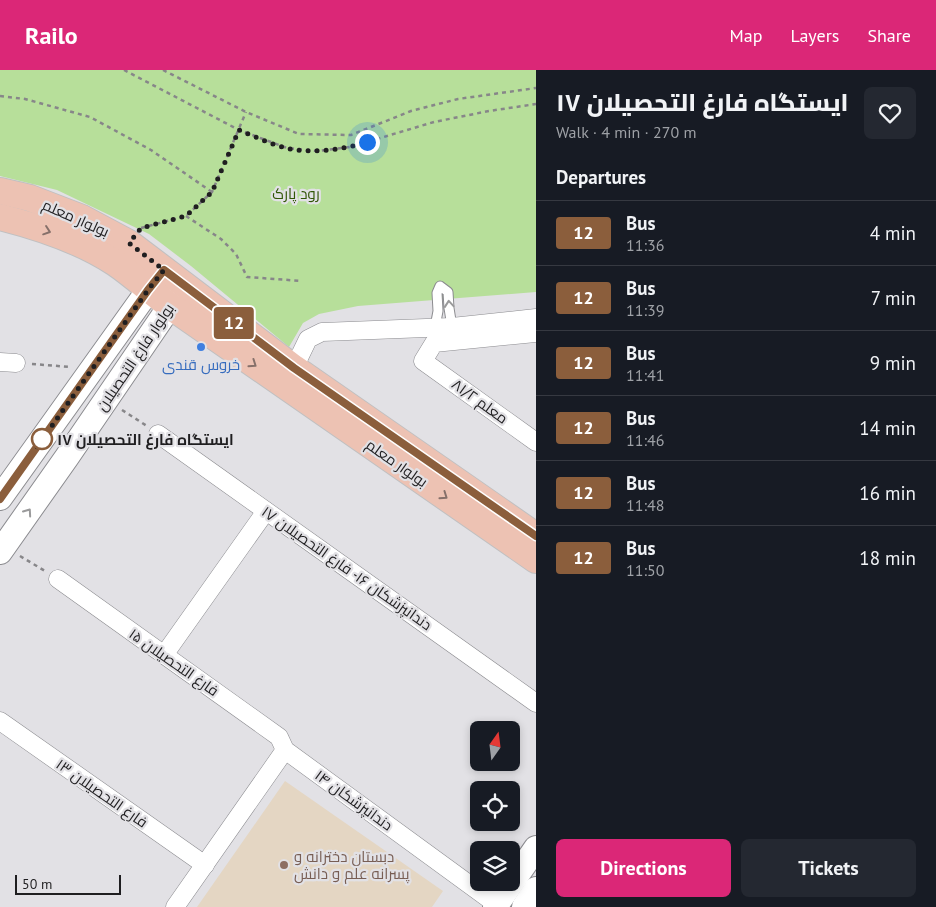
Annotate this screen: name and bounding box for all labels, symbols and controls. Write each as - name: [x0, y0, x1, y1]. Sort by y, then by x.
- text: Railo: [25, 20, 78, 51]
- text: Map: [730, 24, 762, 47]
- text: Layers: [790, 24, 839, 47]
- text: Share: [867, 24, 911, 47]
- text: ایستگاه فارغ التحصیلان ۱۷: [556, 87, 848, 118]
- button: heart: [864, 87, 916, 139]
- text: Walk · 4 min · 270 m: [556, 122, 696, 142]
- your location: [355, 130, 380, 155]
- text: Departures: [556, 165, 646, 189]
- park label: رود پارک: [272, 184, 320, 204]
- street label: بولوار معلم: [39, 195, 112, 242]
- text: Bus: [626, 211, 655, 235]
- text: 12: [573, 221, 594, 244]
- text: 4 min: [870, 221, 916, 245]
- one-way arrow: [42, 225, 50, 235]
- text: 11:36: [626, 235, 664, 255]
- text: Bus: [626, 276, 655, 300]
- text: 12: [573, 286, 594, 309]
- text: 7 min: [871, 286, 916, 310]
- street label: بولوار فارغ التحصیلان: [92, 299, 180, 416]
- one-way arrow: [444, 300, 455, 308]
- text: 11:39: [626, 300, 664, 320]
- line badge: 12: [212, 307, 256, 339]
- text: 12: [224, 311, 244, 334]
- marker: خروس قندی: [195, 341, 207, 353]
- text: Bus: [626, 341, 655, 365]
- text: 12: [573, 351, 594, 374]
- text: 9 min: [870, 351, 916, 375]
- place label: خروس قندی: [162, 355, 240, 375]
- one-way arrow: [247, 358, 257, 367]
- text: 11:41: [626, 365, 664, 385]
- street label: معلم ۸۱/۲: [448, 374, 512, 429]
- text: Bus: [626, 406, 655, 430]
- text: 12: [573, 416, 594, 439]
- text: 14 min: [859, 416, 916, 440]
- marker: ایستگاه فارغ التحصیلان ۱۷: [31, 428, 53, 450]
- place label: ایستگاه فارغ التحصیلان ۱۷: [57, 430, 234, 450]
- text: 11:46: [626, 430, 664, 450]
- street label: بولوار معلم: [362, 435, 432, 492]
- text: Bus: [626, 471, 655, 495]
- text: 12: [573, 481, 594, 504]
- text: 16 min: [859, 481, 916, 505]
- one-way arrow: [438, 490, 448, 499]
- text: 11:48: [626, 495, 664, 515]
- street label: دندانپزشکان ۱۶- فارغ التحصیلان ۱۷: [257, 502, 436, 636]
- one-way arrow: [22, 508, 31, 518]
- text: Bus: [626, 536, 655, 560]
- text: 12: [573, 546, 594, 569]
- text: 18 min: [859, 546, 916, 570]
- text: 11:50: [626, 560, 664, 580]
- street label: فارغ التحصیلان ۱۵: [124, 624, 223, 702]
- north arrow: [470, 721, 520, 771]
- map controls: [470, 721, 520, 891]
- street label: فارغ التحصیلان ۱۳: [51, 754, 151, 833]
- street label: دندانپزشکان ۱۴: [311, 765, 397, 835]
- button: locate: [470, 781, 520, 831]
- button: Directions: [556, 839, 731, 897]
- button: Tickets: [741, 839, 916, 897]
- button: layers: [470, 841, 520, 891]
- place label: دبستان دخترانه و پسرانه علم و دانش: [294, 847, 409, 884]
- marker: دبستان دخترانه و پسرانه علم و دانش: [278, 859, 290, 871]
- scale bar: [15, 872, 121, 895]
- text: 50 m: [22, 875, 52, 893]

